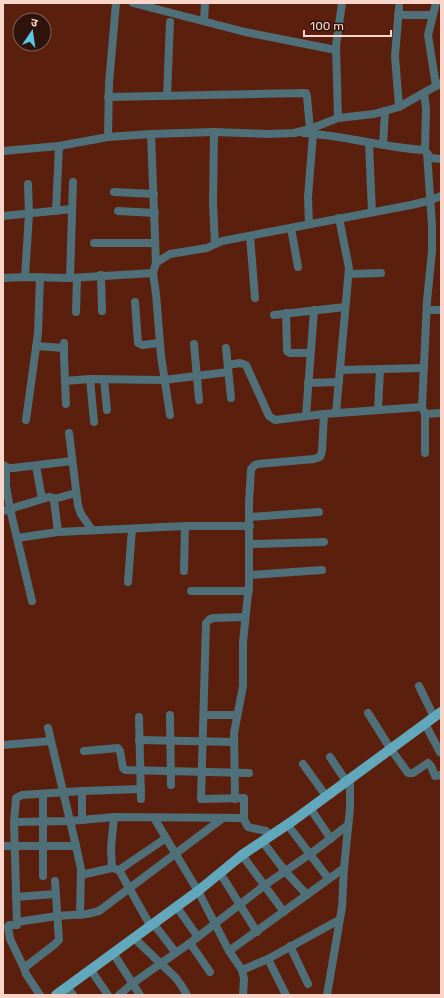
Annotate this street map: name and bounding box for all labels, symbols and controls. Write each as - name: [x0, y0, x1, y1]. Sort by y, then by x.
- north arrow: [12, 12, 52, 52]
- scale bar: [304, 12, 391, 38]
- text: उ: [30, 16, 39, 30]
- text: 100 m: [310, 19, 344, 33]

